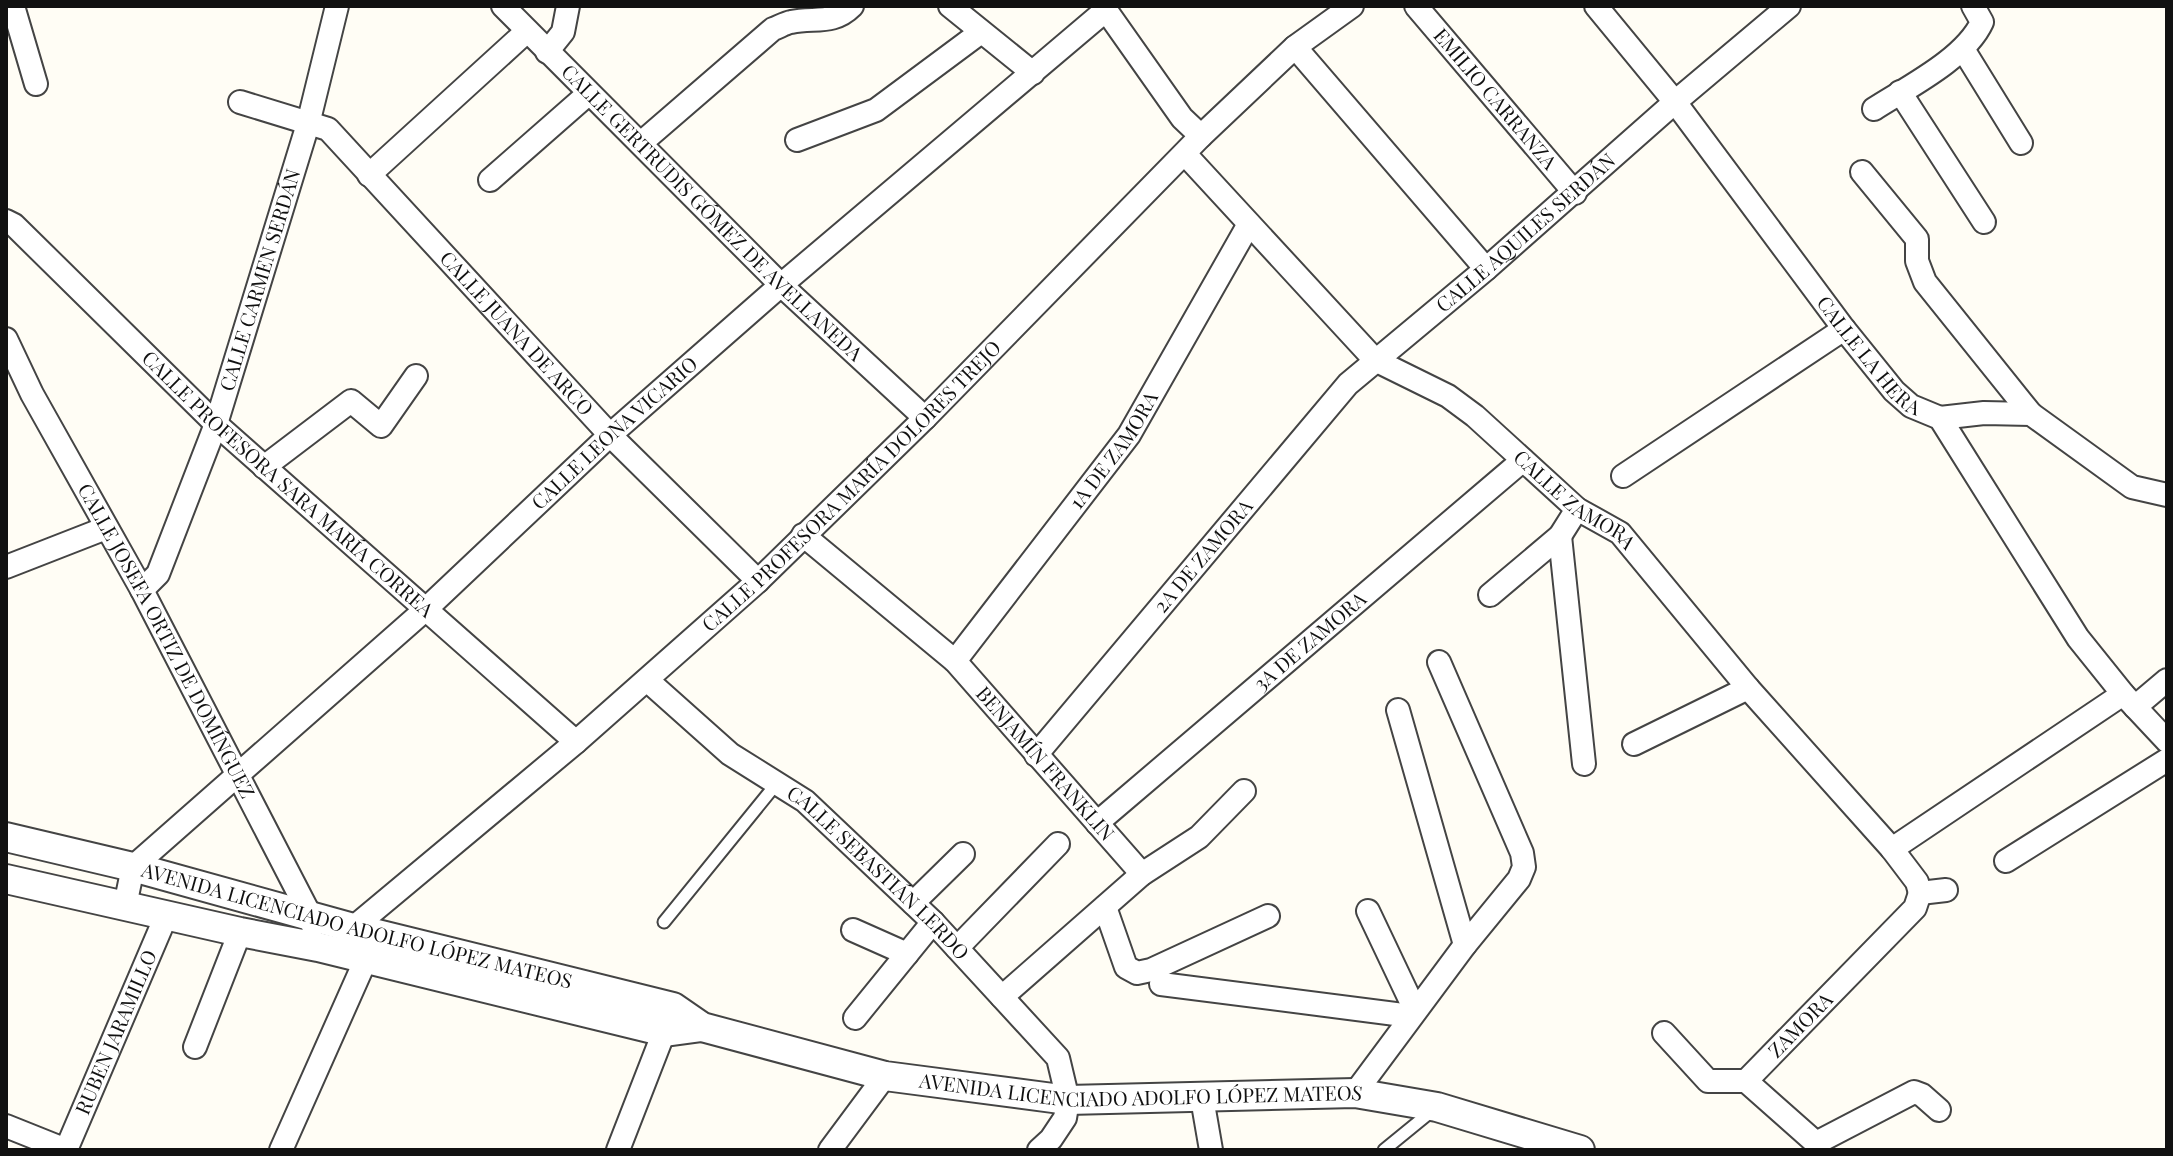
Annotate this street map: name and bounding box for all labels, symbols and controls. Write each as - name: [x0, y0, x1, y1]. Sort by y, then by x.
- street label: EMILIO CARRANZA: [1428, 22, 1564, 175]
- street label: CALLE GERTRUDIS GÓMEZ DE AVELLANEDA: [556, 58, 870, 366]
- street label: CALLE AQUILES SERDÁN: [1429, 146, 1620, 317]
- street label: CALLE CARMEN SERDÁN: [212, 165, 305, 394]
- street label: CALLE JUANA DE ARCO: [435, 244, 600, 420]
- street label: CALLE LA HERA: [1812, 290, 1925, 421]
- street label: CALLE PROFESORA MARÍA DOLORES TREJO: [695, 334, 1006, 637]
- street label: CALLE PROFESORA SARA MARÍA CORREA: [137, 344, 441, 623]
- street label: CALLE LEONA VICARIO: [525, 350, 702, 515]
- street label: 1A DE ZAMORA: [1062, 386, 1163, 514]
- street label: CALLE ZAMORA: [1509, 443, 1643, 555]
- street label: CALLE JOSEFA ORTIZ DE DOMÍNGUEZ: [73, 478, 262, 802]
- street label: 2A DE ZAMORA: [1147, 492, 1258, 617]
- street label: 3A DE ZAMORA: [1247, 584, 1371, 696]
- street label: BENJAMÍN FRANKLIN: [971, 680, 1121, 846]
- street label: CALLE SEBASTIÁN LERDO: [783, 778, 976, 965]
- street label: AVENIDA LICENCIADO ADOLFO LÓPEZ MATEOS: [138, 855, 575, 994]
- street label: RUBEN JARAMILLO: [68, 945, 162, 1118]
- street label: ZAMORA: [1761, 985, 1838, 1063]
- street label: AVENIDA LICENCIADO ADOLFO LÓPEZ MATEOS: [917, 1066, 1365, 1112]

